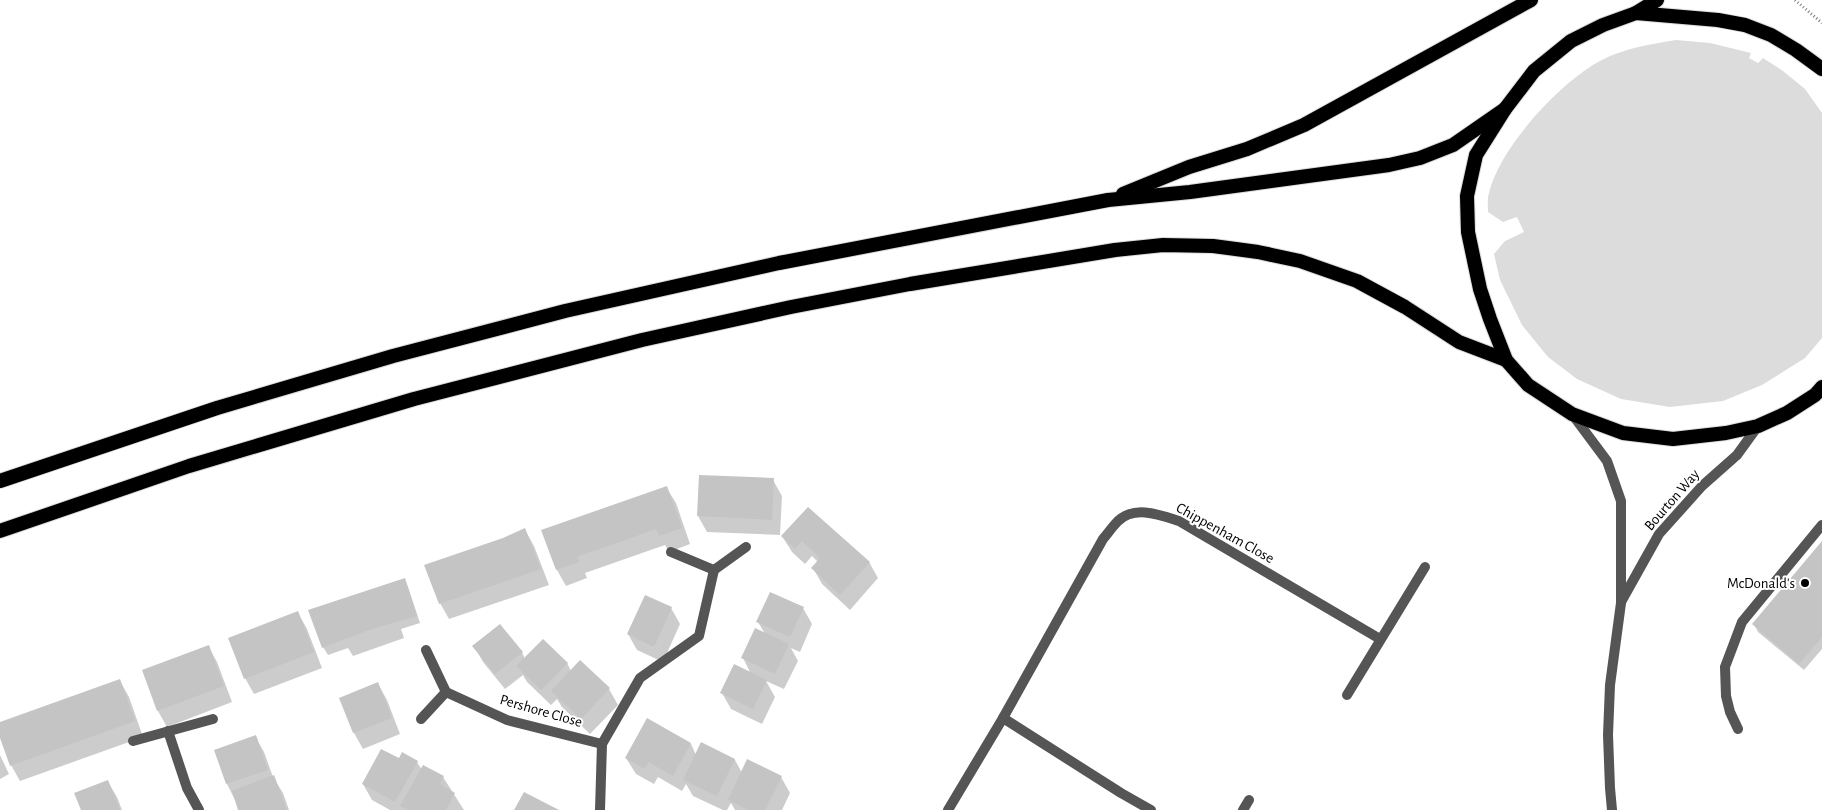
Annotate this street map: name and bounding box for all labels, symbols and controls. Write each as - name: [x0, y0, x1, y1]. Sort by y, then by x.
- street label: Bourton Way: [1642, 466, 1703, 533]
- street label: Chippenham Close: [1173, 500, 1277, 566]
- place label: McDonald's: [1727, 576, 1795, 591]
- marker: McDonald's: [1799, 577, 1811, 589]
- street label: Pershore Close: [498, 692, 584, 730]

